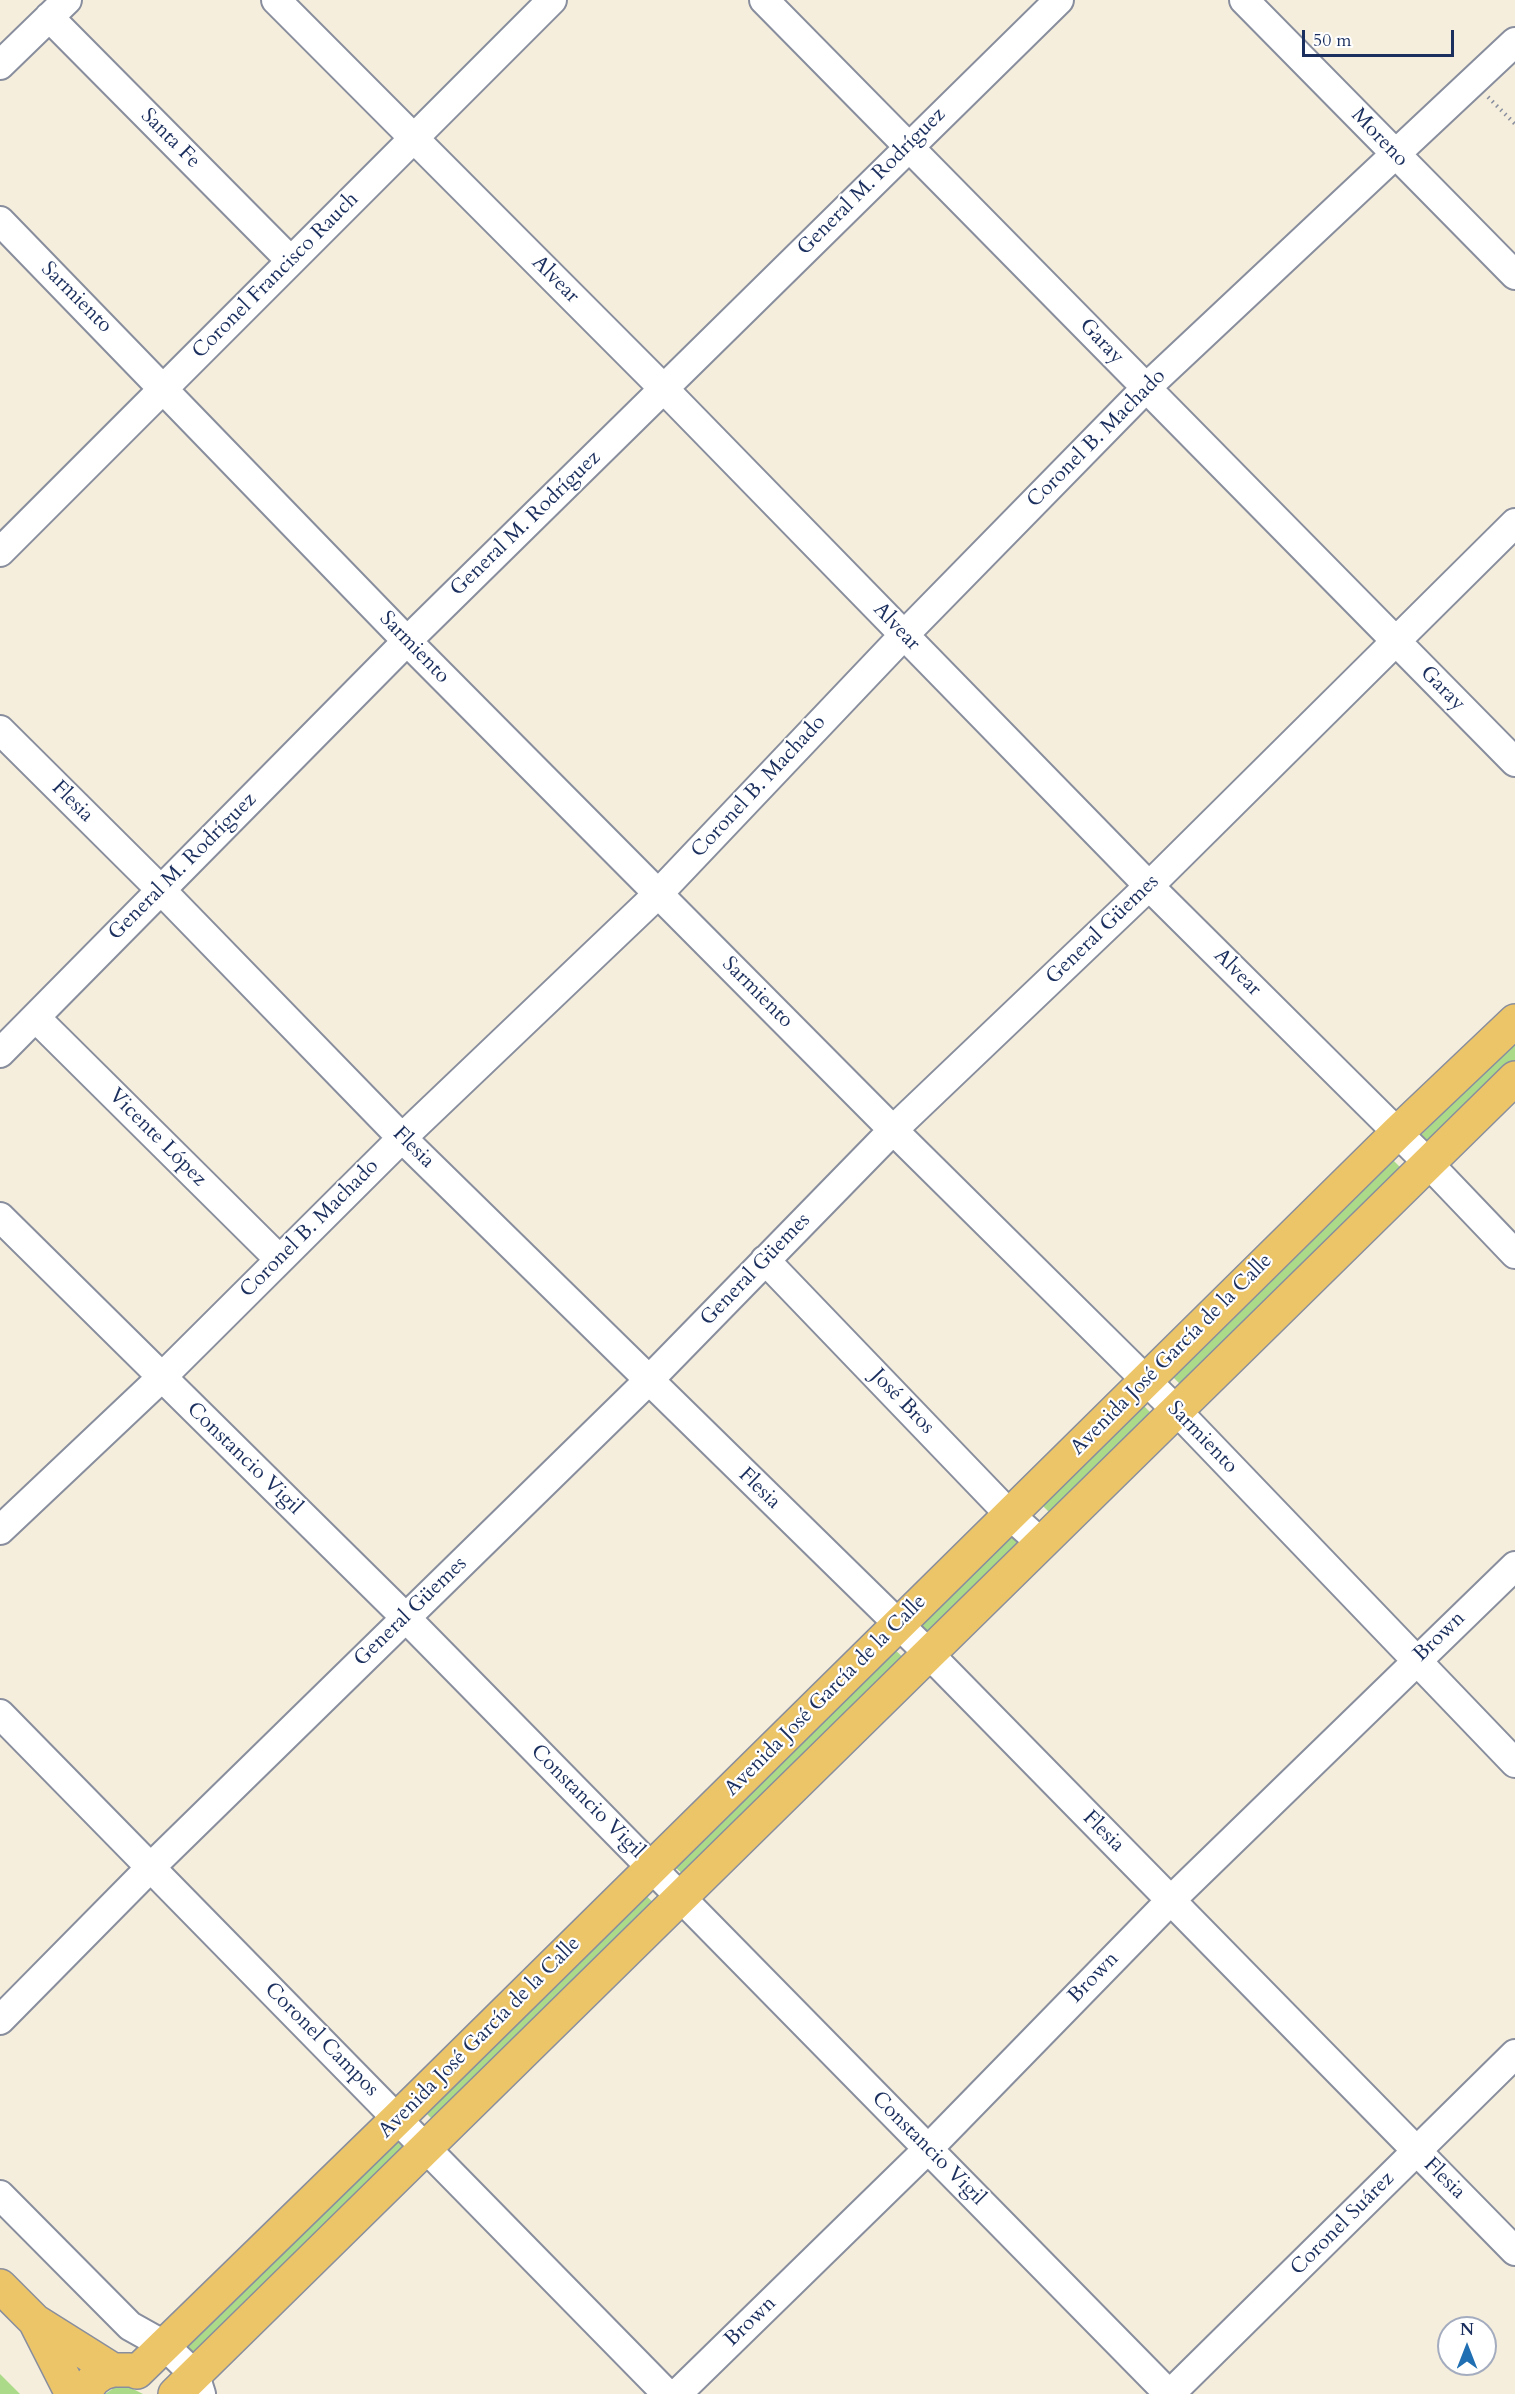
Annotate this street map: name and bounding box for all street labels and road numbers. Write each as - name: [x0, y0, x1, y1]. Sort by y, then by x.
- street label: General M. Rodríguez: [793, 103, 951, 261]
- street label: Moreno: [1345, 103, 1413, 173]
- street label: Santa Fe: [135, 104, 205, 174]
- street label: Coronel Francisco Rauch: [188, 188, 364, 364]
- street label: Alvear: [526, 251, 584, 309]
- street label: Sarmiento: [35, 257, 117, 339]
- street label: Garay: [1073, 314, 1129, 370]
- street label: Coronel B. Machado: [1022, 364, 1172, 514]
- street label: General M. Rodríguez: [446, 446, 606, 602]
- street label: Alvear: [867, 598, 925, 656]
- street label: Sarmiento: [374, 607, 454, 689]
- street label: Garay: [1414, 661, 1470, 717]
- street label: Coronel B. Machado: [686, 711, 832, 863]
- street label: Flesia: [46, 776, 98, 828]
- street label: General M. Rodríguez: [104, 788, 262, 946]
- street label: General Güemes: [1041, 870, 1165, 990]
- street label: Alvear: [1208, 944, 1266, 1002]
- street label: Sarmiento: [716, 952, 798, 1034]
- street label: Vicente López: [103, 1084, 211, 1192]
- street label: Flesia: [387, 1122, 439, 1174]
- street label: Coronel B. Machado: [235, 1154, 385, 1304]
- street label: General Güemes: [696, 1208, 816, 1332]
- street label: Avenida José García de la Calle: [1066, 1249, 1278, 1461]
- street label: José Bros: [865, 1364, 939, 1440]
- street label: Sarmiento: [1162, 1397, 1242, 1479]
- street label: Constancio Vigil: [181, 1398, 307, 1520]
- street label: Flesia: [733, 1463, 785, 1515]
- street label: General Güemes: [349, 1552, 473, 1672]
- street label: Avenida José García de la Calle: [720, 1590, 932, 1802]
- street label: Brown: [1409, 1606, 1471, 1668]
- street label: Constancio Vigil: [525, 1740, 649, 1864]
- street label: Flesia: [1077, 1806, 1129, 1858]
- street label: Avenida José García de la Calle: [374, 1932, 586, 2144]
- street label: Brown: [1063, 1947, 1125, 2009]
- street label: Coronel Campos: [259, 1978, 383, 2102]
- street label: Constancio Vigil: [866, 2087, 990, 2211]
- street label: Flesia: [1418, 2153, 1470, 2205]
- street label: Coronel Suárez: [1286, 2167, 1400, 2281]
- street label: Brown: [720, 2291, 782, 2353]

